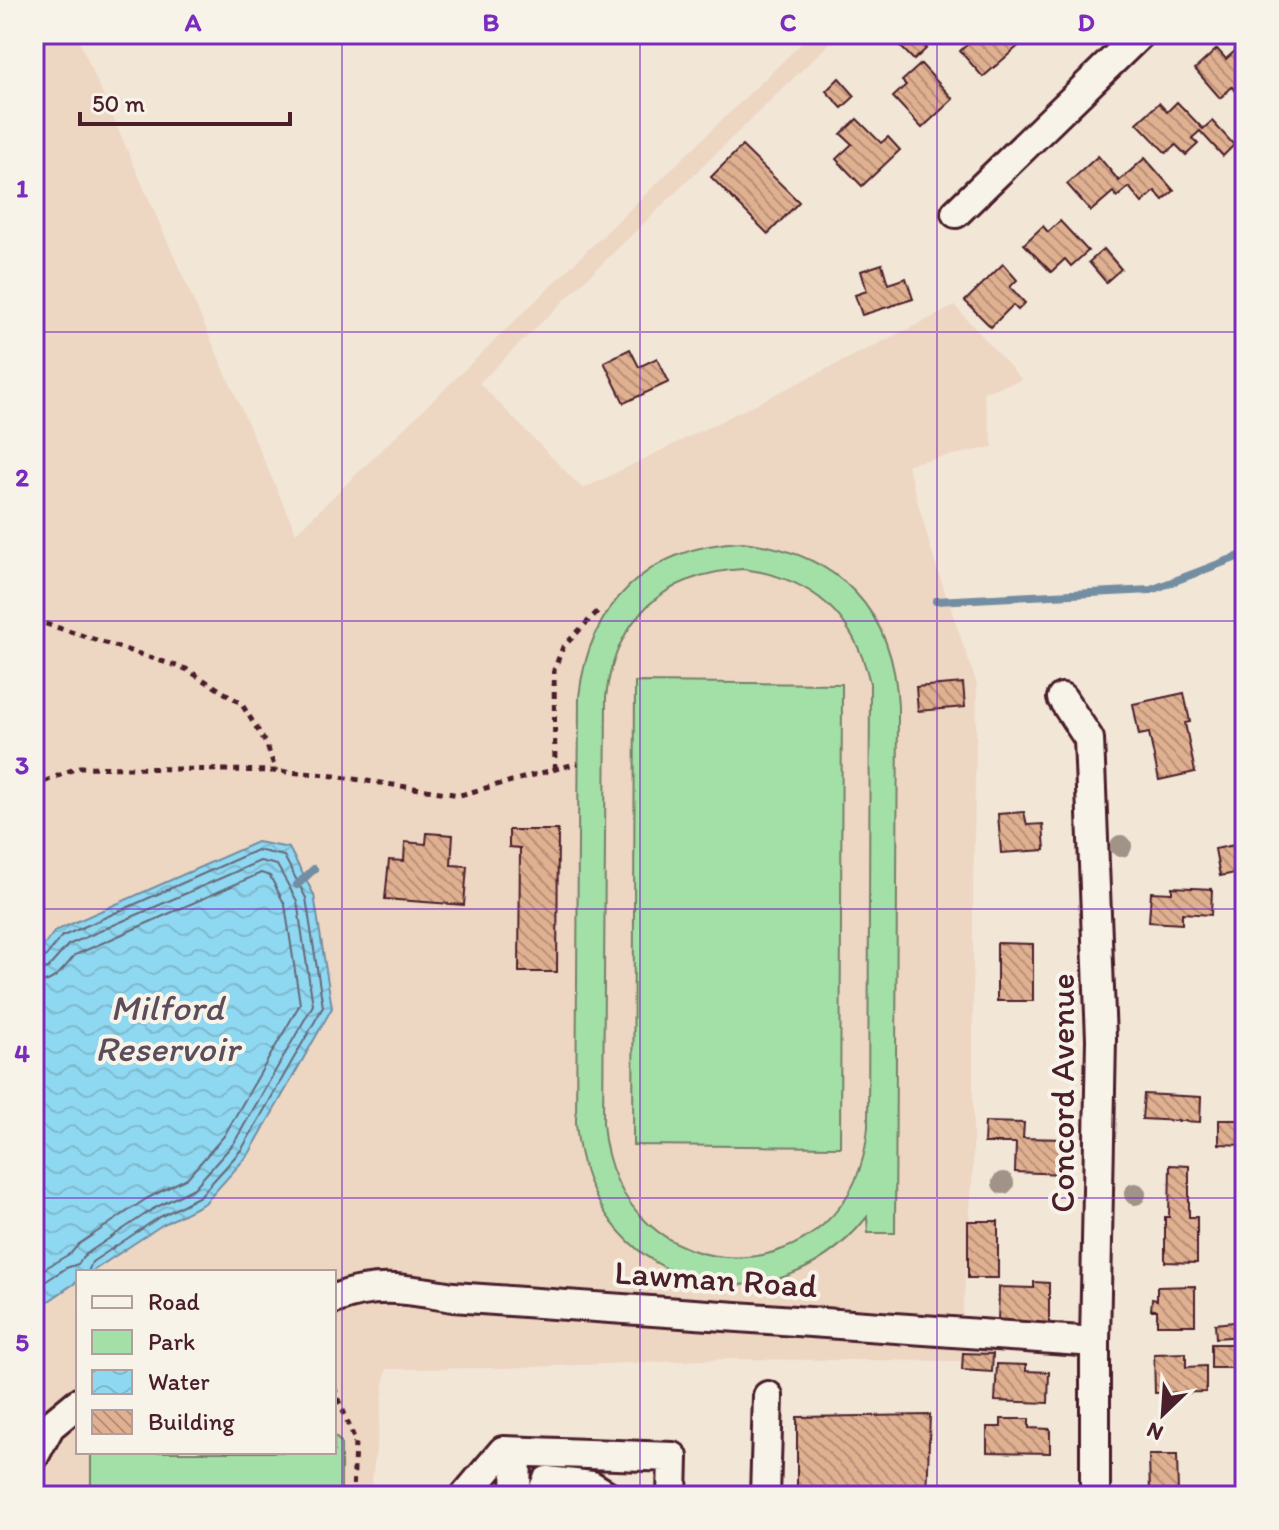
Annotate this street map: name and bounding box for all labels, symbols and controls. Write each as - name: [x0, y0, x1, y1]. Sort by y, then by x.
- text: A: [184, 6, 202, 38]
- text: B: [483, 6, 500, 38]
- text: C: [780, 6, 797, 38]
- text: D: [1077, 6, 1095, 38]
- scale bar: [80, 76, 290, 126]
- text: 50 m: [92, 89, 145, 118]
- text: 1: [16, 172, 28, 204]
- text: 2: [15, 461, 29, 493]
- text: 3: [15, 749, 29, 781]
- street label: Concord Avenue: [1042, 973, 1083, 1213]
- water label: Milford Reservoir: [95, 986, 243, 1070]
- text: 4: [14, 1037, 30, 1069]
- street label: Lawman Road: [613, 1251, 819, 1307]
- legend: [76, 1270, 336, 1454]
- text: Road: [148, 1287, 200, 1316]
- text: 5: [15, 1326, 29, 1358]
- text: Park: [148, 1327, 195, 1356]
- text: Water: [148, 1367, 210, 1396]
- north arrow: [1123, 1374, 1203, 1454]
- text: Building: [148, 1407, 235, 1436]
- text: N: [1142, 1416, 1167, 1447]

